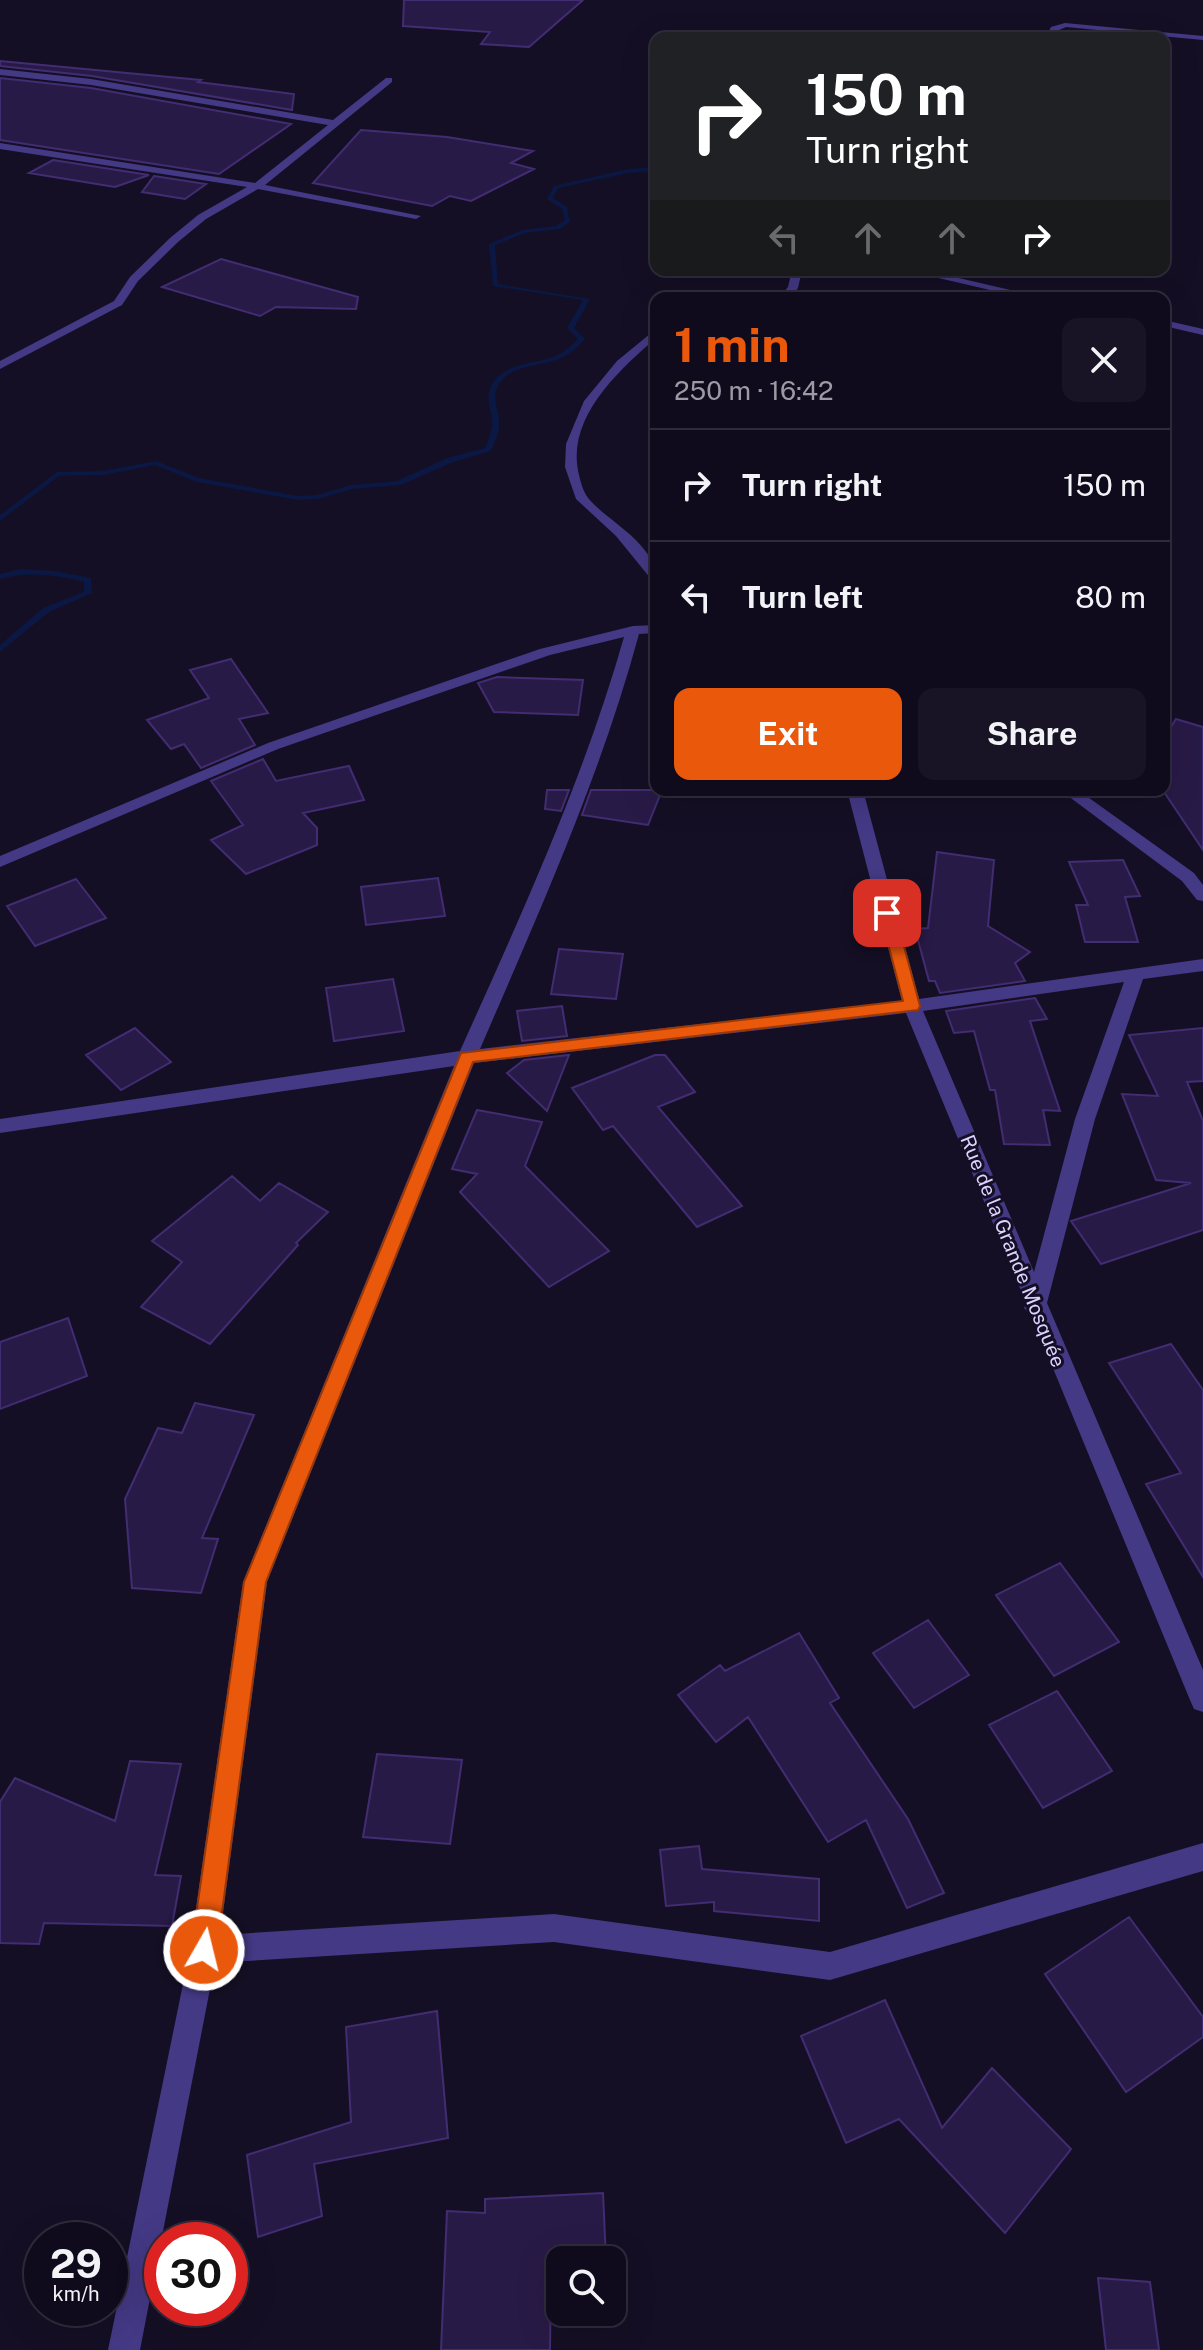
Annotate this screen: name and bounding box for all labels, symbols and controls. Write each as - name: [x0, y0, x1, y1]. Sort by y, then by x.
- text: 150 m: [806, 62, 967, 128]
- icon: right: [674, 64, 778, 168]
- text: Turn right: [806, 129, 969, 171]
- icon: left: [762, 216, 806, 260]
- icon: ahead: [846, 216, 890, 260]
- icon: ahead: [930, 216, 974, 260]
- icon: right: [1014, 216, 1058, 260]
- text: 1 min: [674, 316, 790, 373]
- button: close: [1062, 318, 1146, 402]
- text: 250 m · 16:42: [674, 375, 834, 406]
- icon: right: [674, 463, 718, 507]
- text: Turn right: [742, 467, 882, 503]
- text: 150 m: [1063, 467, 1146, 503]
- icon: left: [674, 575, 718, 619]
- text: Turn left: [742, 579, 863, 615]
- text: 80 m: [1075, 579, 1146, 615]
- button: Exit: [674, 688, 902, 780]
- button: Share: [918, 688, 1146, 780]
- pin: [853, 879, 921, 947]
- icon: arrive: [865, 891, 909, 935]
- street label: Rue de la Grande Mosquée: [955, 1131, 1071, 1371]
- position arrow: [162, 1908, 246, 1992]
- speed limit sign: 30: [144, 2222, 248, 2326]
- text: 29: [50, 2240, 102, 2287]
- map controls: [546, 2246, 626, 2326]
- button: search: [546, 2246, 626, 2326]
- text: km/h: [52, 2282, 100, 2306]

